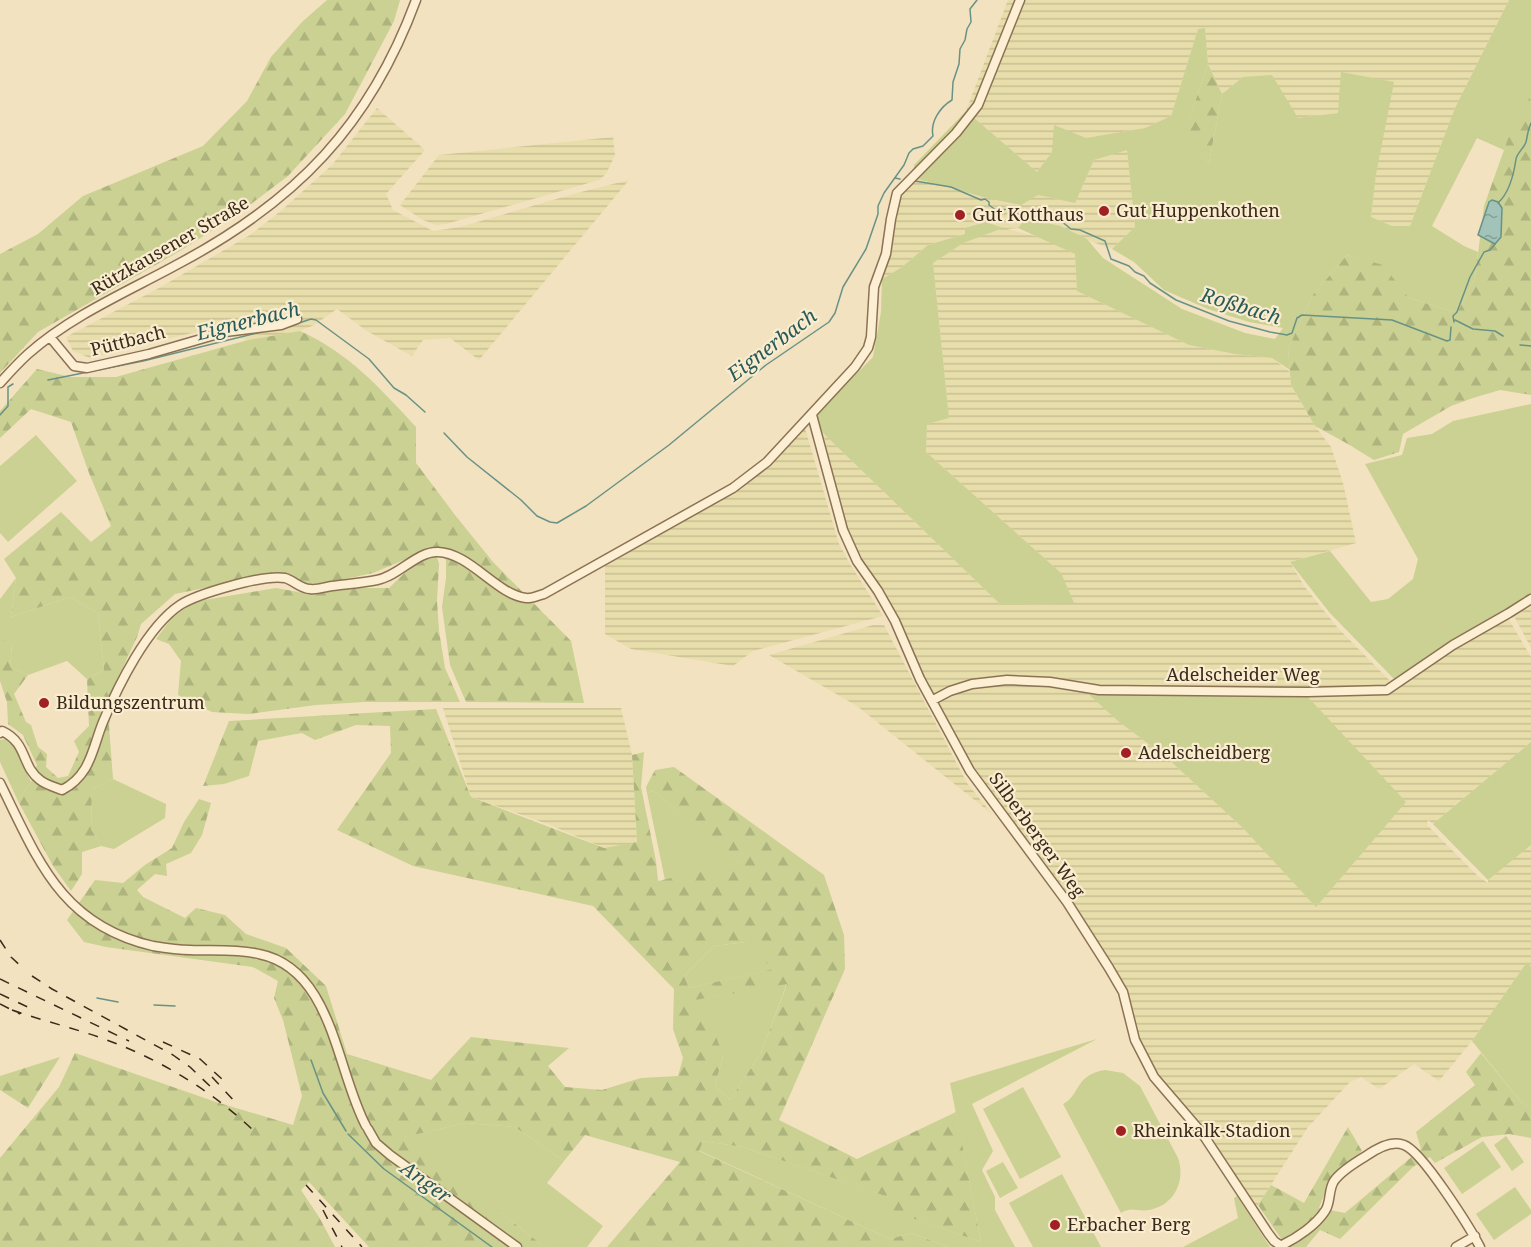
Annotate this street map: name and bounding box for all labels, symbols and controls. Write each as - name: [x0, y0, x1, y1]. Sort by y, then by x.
- street label: Rützkausener Straße: [86, 190, 253, 300]
- place label: Gut Huppenkothen: [1116, 198, 1280, 222]
- place label: Gut Kotthaus: [972, 202, 1084, 226]
- marker: Gut Huppenkothen: [1097, 204, 1111, 218]
- marker: Gut Kotthaus: [953, 208, 967, 222]
- water label: Roßbach: [1197, 280, 1284, 330]
- water label: Eignerbach: [193, 295, 302, 347]
- water label: Eignerbach: [721, 302, 822, 388]
- street label: Püttbach: [88, 319, 168, 361]
- street label: Adelscheider Weg: [1166, 662, 1320, 686]
- place label: Bildungszentrum: [56, 690, 205, 714]
- marker: Bildungszentrum: [37, 696, 51, 710]
- place label: Adelscheidberg: [1138, 740, 1271, 764]
- marker: Adelscheidberg: [1119, 746, 1133, 760]
- street label: Silberberger Weg: [984, 767, 1091, 902]
- place label: Rheinkalk-Stadion: [1133, 1118, 1291, 1142]
- marker: Rheinkalk-Stadion: [1114, 1124, 1128, 1138]
- water label: Anger: [394, 1153, 458, 1209]
- place label: Erbacher Berg: [1067, 1212, 1191, 1236]
- marker: Erbacher Berg: [1048, 1218, 1062, 1232]

